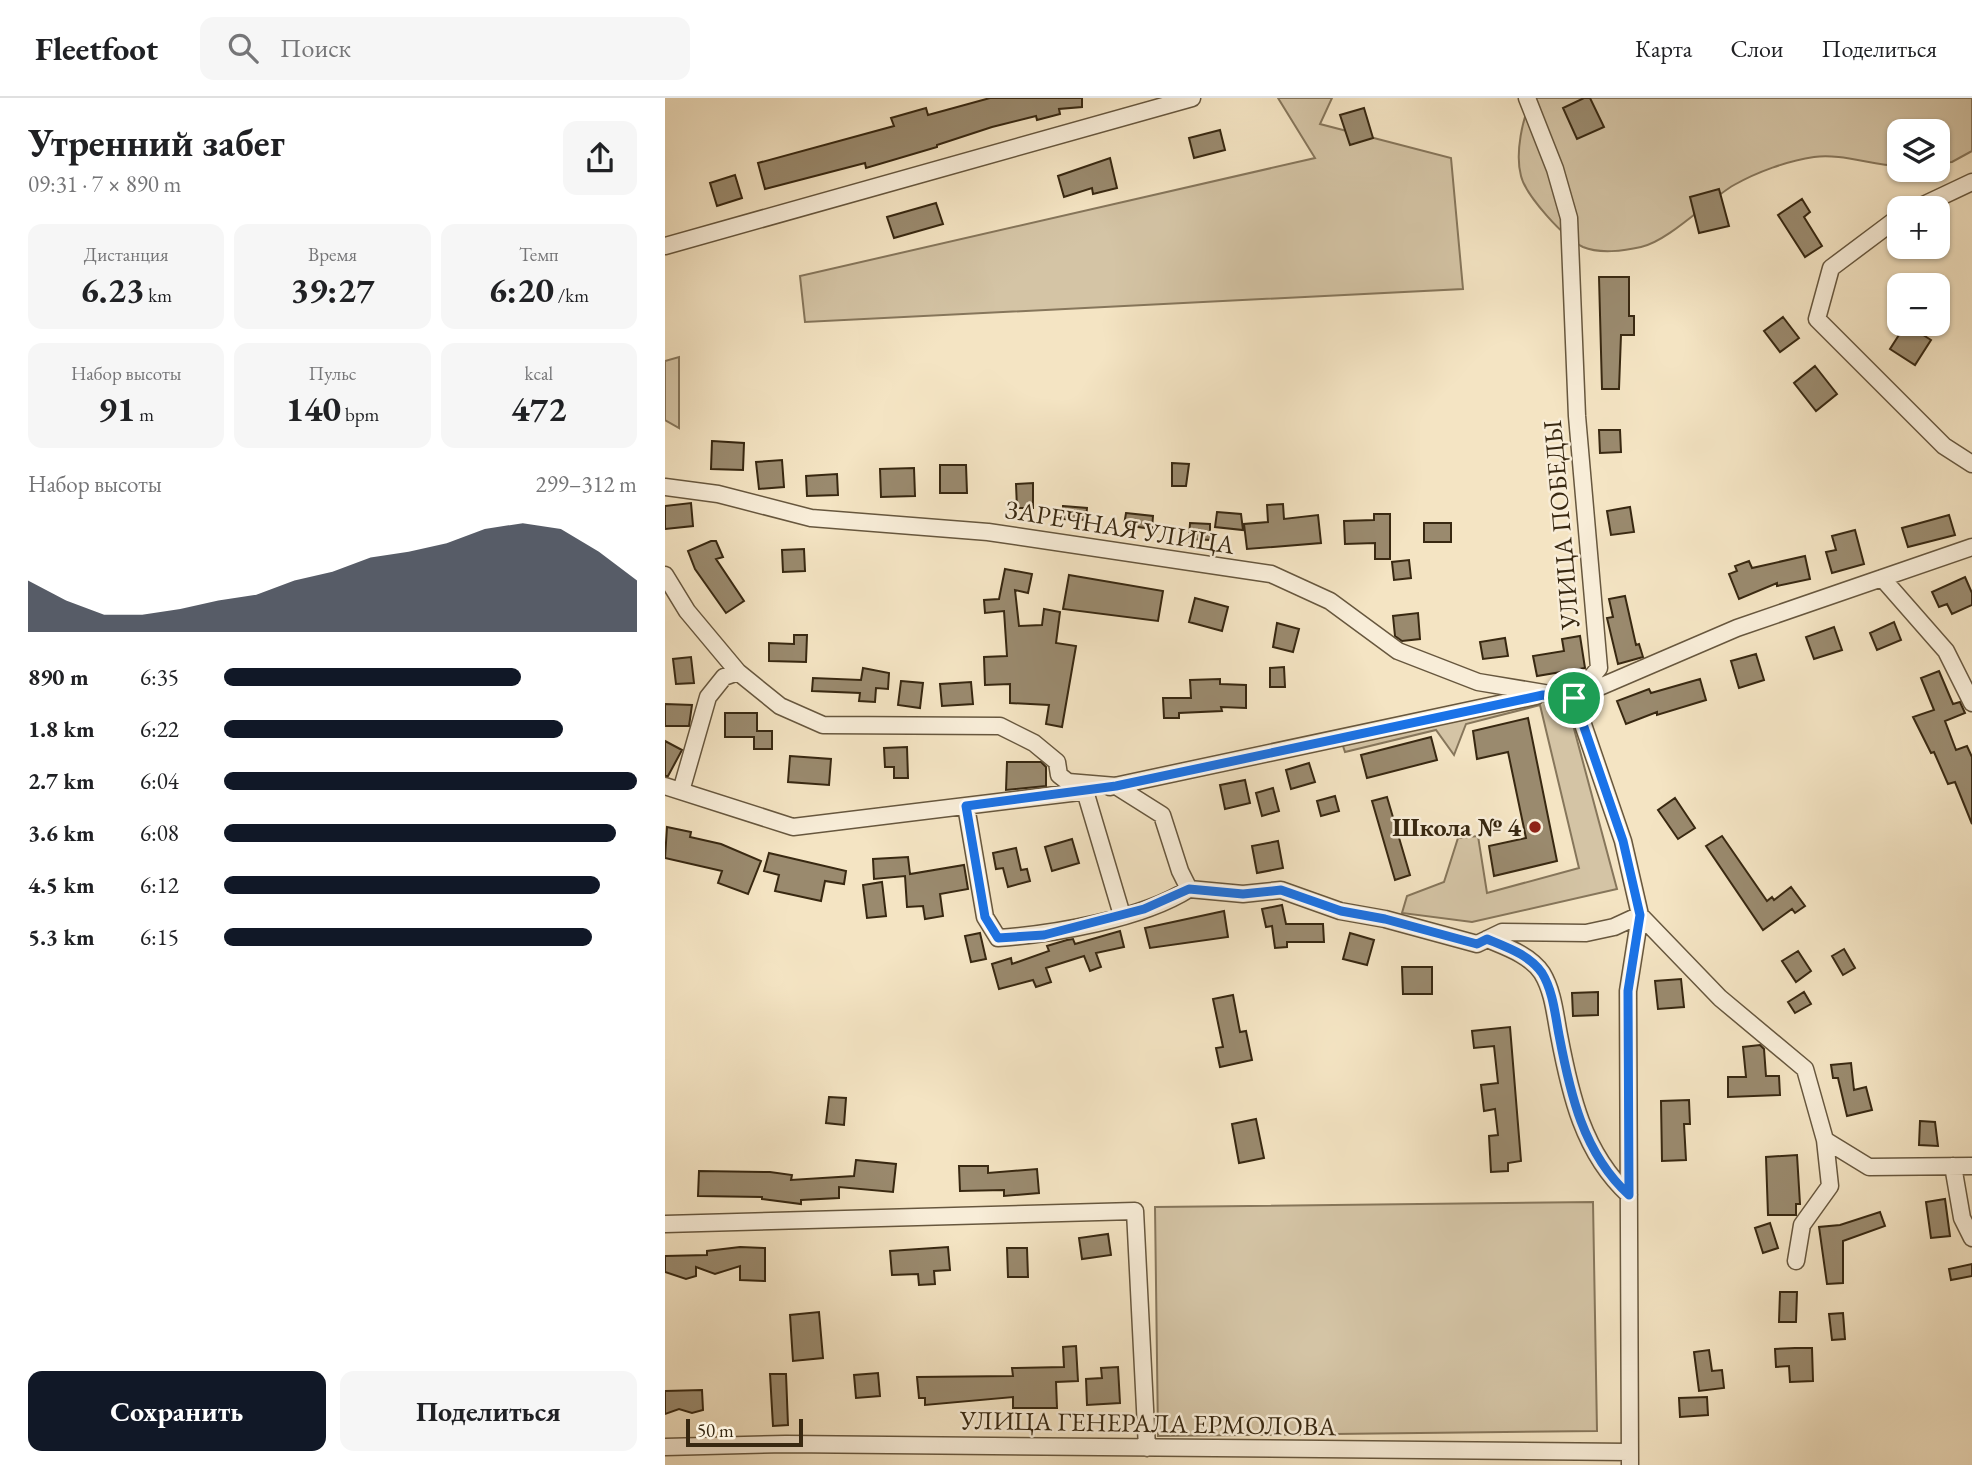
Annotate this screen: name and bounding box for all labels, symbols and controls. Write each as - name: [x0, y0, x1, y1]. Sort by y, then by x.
- search box: [200, 17, 690, 80]
- text: Fleetfoot: [35, 27, 158, 70]
- icon: search: [224, 29, 262, 67]
- text: Поиск: [280, 31, 351, 65]
- text: Карта: [1635, 33, 1692, 64]
- text: Слои: [1730, 33, 1784, 64]
- text: Поделиться: [1822, 33, 1937, 64]
- text: Утренний забег: [28, 118, 285, 167]
- map controls: [1887, 119, 1950, 336]
- button: layers: [1887, 119, 1950, 182]
- button: share: [563, 121, 637, 195]
- text: 09:31 · 7 × 890 m: [28, 169, 181, 199]
- button: +: [1887, 196, 1950, 259]
- text: Дистанция: [84, 242, 169, 267]
- text: Время: [308, 242, 357, 267]
- text: Темп: [519, 242, 559, 267]
- text: 6.23: [80, 267, 145, 312]
- text: 39:27: [291, 267, 374, 312]
- text: 6:20: [489, 267, 554, 312]
- button: −: [1887, 273, 1950, 336]
- text: km: [145, 283, 172, 308]
- text: /km: [554, 283, 589, 308]
- text: Набор высоты: [71, 361, 181, 386]
- text: Пульс: [308, 361, 357, 386]
- text: kcal: [525, 361, 553, 386]
- text: 91: [98, 386, 135, 431]
- text: 140: [286, 386, 341, 431]
- text: 472: [511, 386, 567, 431]
- text: m: [135, 402, 154, 427]
- text: bpm: [341, 402, 379, 427]
- street label: УЛИЦА ПОБЕДЫ: [1535, 419, 1587, 632]
- text: Набор высоты: [28, 469, 162, 499]
- text: 299–312 m: [536, 469, 637, 499]
- street label: ЗАРЕЧНАЯ УЛИЦА: [1003, 492, 1238, 562]
- text: 890 m: [28, 662, 89, 692]
- text: 6:35: [140, 662, 179, 692]
- pin: [1544, 668, 1604, 728]
- icon: arrive: [1555, 679, 1593, 717]
- text: 1.8 km: [28, 714, 95, 744]
- text: 6:22: [140, 714, 179, 744]
- text: 2.7 km: [28, 766, 95, 796]
- text: 6:04: [140, 766, 179, 796]
- place label: Школа № 4: [1392, 810, 1521, 844]
- text: 3.6 km: [28, 818, 95, 848]
- text: 6:08: [140, 818, 179, 848]
- marker: Школа № 4: [1527, 819, 1543, 835]
- text: 4.5 km: [28, 870, 95, 900]
- text: 6:12: [140, 870, 179, 900]
- text: 5.3 km: [28, 922, 95, 952]
- text: 6:15: [140, 922, 179, 952]
- button: Сохранить: [28, 1371, 326, 1451]
- button: Поделиться: [340, 1371, 637, 1451]
- street label: УЛИЦА ГЕНЕРАЛА ЕРМОЛОВА: [959, 1403, 1337, 1443]
- scale bar: [686, 1416, 803, 1448]
- text: 50 m: [697, 1418, 734, 1443]

